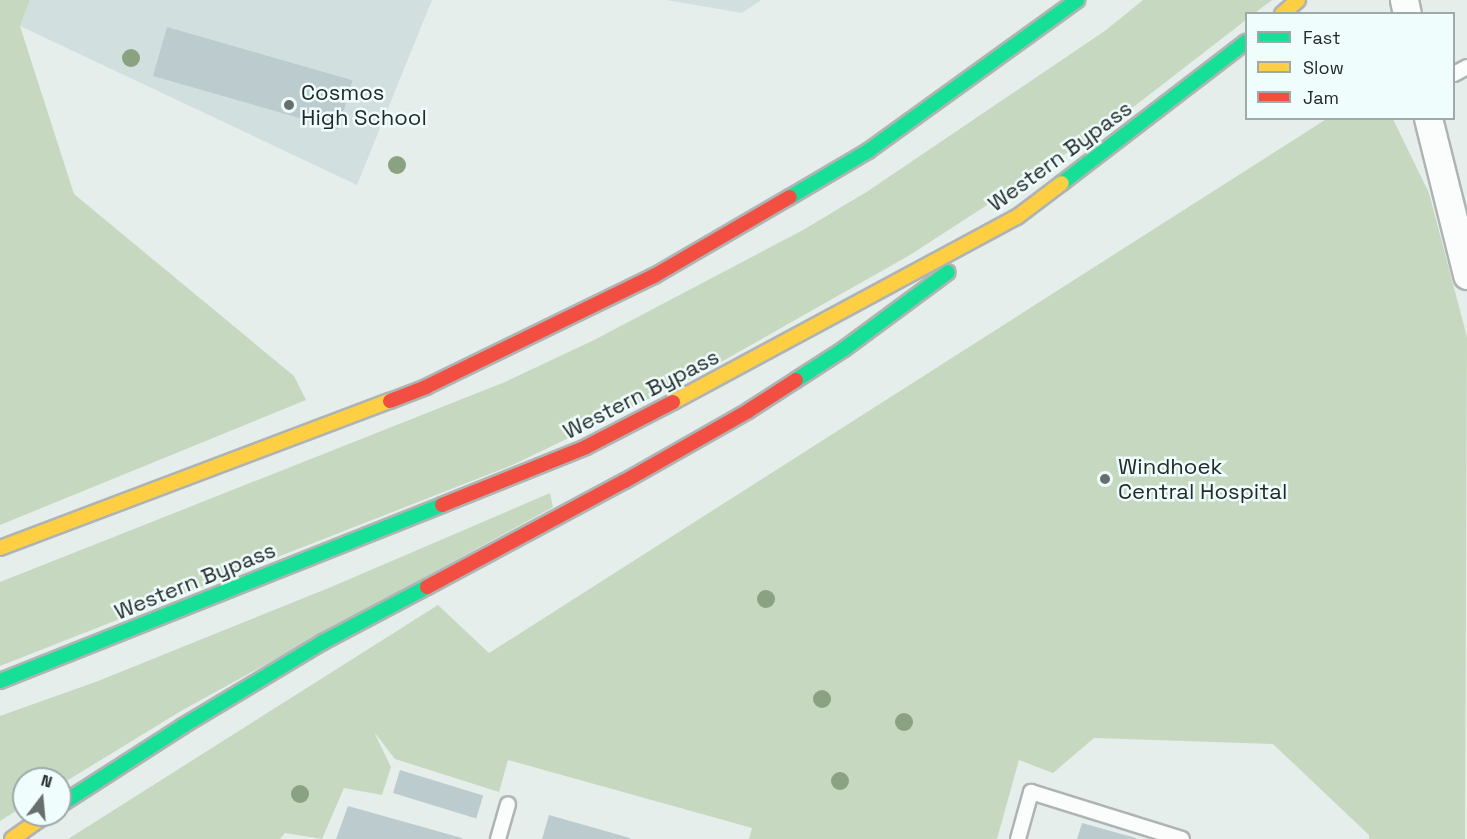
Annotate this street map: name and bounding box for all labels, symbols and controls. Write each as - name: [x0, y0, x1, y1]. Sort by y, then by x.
- legend: [1245, 12, 1455, 120]
- text: Fast: [1303, 26, 1340, 49]
- text: Slow: [1303, 56, 1344, 79]
- place label: Cosmos High School: [301, 79, 427, 130]
- text: Jam: [1303, 86, 1339, 109]
- street label: Western Bypass: [983, 95, 1137, 217]
- marker: Cosmos High School: [282, 98, 296, 112]
- street label: Western Bypass: [559, 343, 723, 445]
- place label: Windhoek Central Hospital: [1118, 453, 1287, 505]
- marker: Windhoek Central Hospital: [1096, 470, 1114, 488]
- street label: Western Bypass: [111, 537, 279, 625]
- north arrow: [12, 767, 72, 827]
- text: N: [38, 770, 55, 793]

